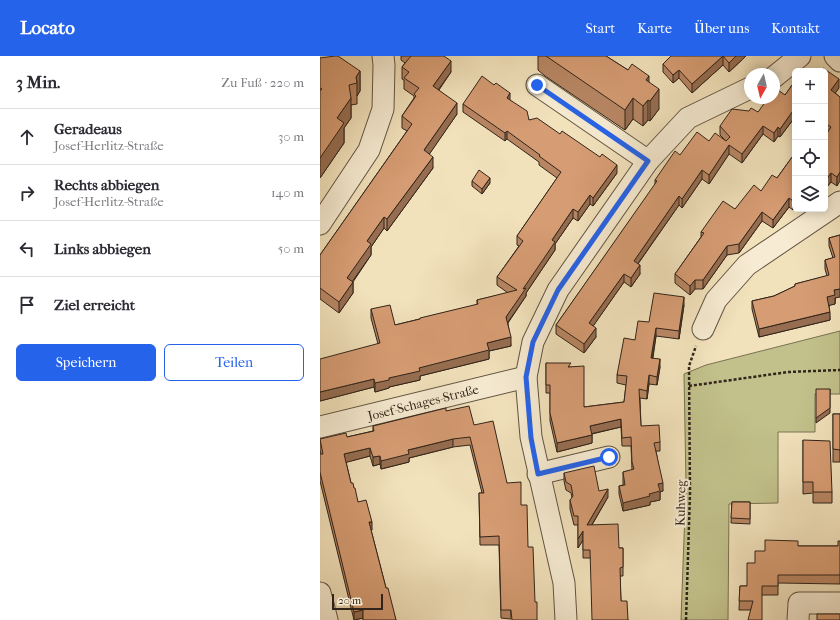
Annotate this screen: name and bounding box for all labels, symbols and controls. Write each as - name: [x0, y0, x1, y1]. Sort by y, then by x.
- text: Locato: [20, 17, 75, 39]
- text: Start: [586, 20, 615, 37]
- text: Karte: [637, 20, 672, 37]
- text: Über uns: [694, 20, 749, 37]
- text: Kontakt: [771, 20, 820, 37]
- north arrow: [744, 68, 780, 104]
- map controls: [792, 68, 828, 212]
- button: +: [792, 68, 828, 104]
- text: 3 Min.: [16, 72, 60, 92]
- text: Zu Fuß · 220 m: [221, 75, 304, 90]
- route end: [528, 76, 546, 94]
- button: −: [792, 104, 828, 140]
- text: Geradeaus: [54, 120, 122, 138]
- icon: ahead: [16, 126, 38, 148]
- text: 30 m: [278, 129, 304, 144]
- text: Josef-Herlitz-Straße: [54, 138, 164, 153]
- button: locate: [792, 140, 828, 176]
- text: Rechts abbiegen: [54, 176, 159, 194]
- button: layers: [792, 176, 828, 212]
- icon: right: [16, 182, 38, 204]
- text: 140 m: [271, 185, 304, 200]
- text: Josef-Herlitz-Straße: [54, 194, 164, 209]
- icon: left: [16, 238, 38, 260]
- text: Links abbiegen: [54, 240, 151, 258]
- text: 50 m: [278, 241, 304, 256]
- icon: arrive: [16, 294, 38, 316]
- text: Ziel erreicht: [54, 296, 135, 314]
- button: Speichern: [16, 344, 156, 381]
- button: Teilen: [164, 344, 304, 381]
- street label: Josef-Schages-Straße: [365, 381, 481, 424]
- route start: [600, 448, 618, 466]
- street label: Kuhweg: [673, 479, 688, 526]
- scale bar: [332, 592, 383, 611]
- text: 20 m: [338, 594, 361, 607]

